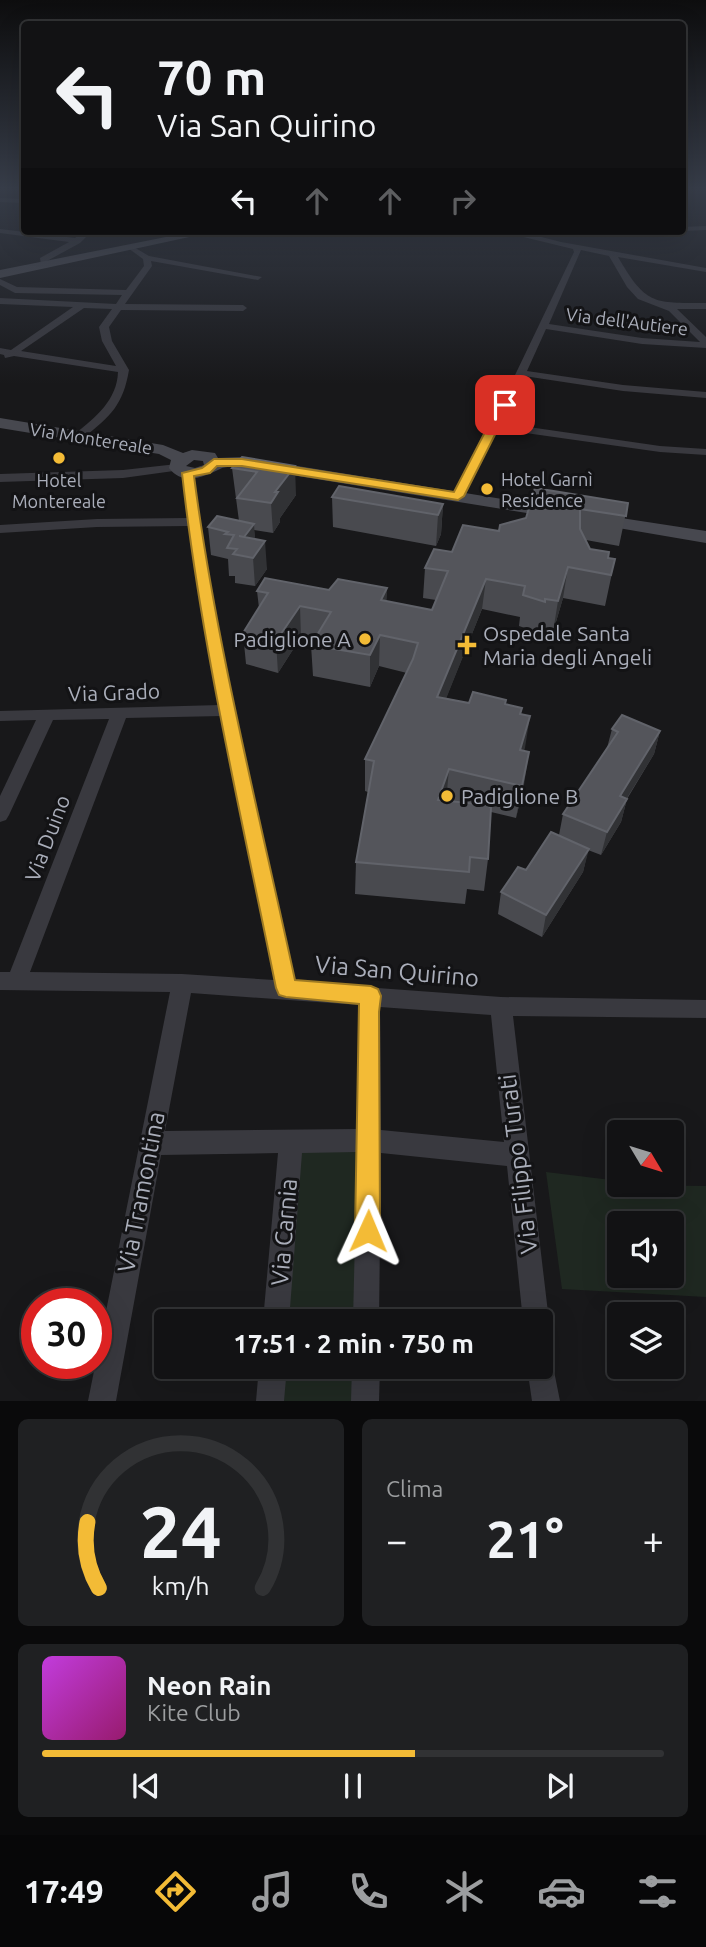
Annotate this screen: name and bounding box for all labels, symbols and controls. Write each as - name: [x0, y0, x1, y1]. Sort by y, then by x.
- icon: left: [42, 49, 133, 140]
- text: 70 m: [157, 49, 266, 104]
- text: Via San Quirino: [157, 107, 377, 143]
- icon: left: [225, 182, 263, 220]
- icon: ahead: [298, 182, 336, 220]
- icon: ahead: [371, 182, 409, 220]
- icon: right: [444, 182, 482, 220]
- street label: Via dell'Autiere: [565, 304, 689, 338]
- pin: [475, 375, 535, 435]
- icon: arrive: [486, 386, 524, 424]
- street label: Via Montereale: [28, 418, 154, 458]
- marker: Hotel Montereale: [51, 450, 67, 466]
- place label: Hotel Garnì Residence: [501, 469, 593, 510]
- place label: Hotel Montereale: [12, 470, 106, 511]
- marker: Hotel Garnì Residence: [479, 481, 495, 497]
- place label: Ospedale Santa Maria degli Angeli: [483, 621, 652, 669]
- place label: Padiglione A: [233, 627, 351, 651]
- marker: Padiglione A: [357, 631, 373, 647]
- marker: Ospedale Santa Maria degli Angeli: [457, 635, 477, 655]
- street label: Via Grado: [68, 678, 160, 706]
- place label: Padiglione B: [461, 784, 578, 808]
- marker: Padiglione B: [439, 788, 455, 804]
- street label: Via Duino: [20, 791, 74, 885]
- street label: Via San Quirino: [314, 950, 480, 992]
- street label: Via Filippo Turati: [494, 1073, 542, 1255]
- street label: Via Tramontina: [112, 1109, 170, 1275]
- north arrow: [607, 1120, 684, 1197]
- map controls: [607, 1120, 684, 1379]
- street label: Via Carnia: [266, 1177, 302, 1287]
- position arrow: [331, 1194, 405, 1268]
- button: sound: [607, 1211, 684, 1288]
- speed limit sign: 30: [21, 1288, 112, 1379]
- button: layers: [607, 1302, 684, 1379]
- text: 17:51 · 2 min · 750 m: [233, 1329, 474, 1358]
- text: Clima: [386, 1476, 443, 1501]
- text: 24: [140, 1491, 222, 1573]
- text: 21°: [486, 1510, 564, 1568]
- text: −: [386, 1519, 407, 1561]
- text: +: [643, 1519, 664, 1561]
- text: km/h: [152, 1572, 210, 1600]
- text: Neon Rain: [147, 1671, 272, 1700]
- text: Kite Club: [147, 1700, 241, 1725]
- icon: previous: [127, 1767, 165, 1805]
- icon: pause: [334, 1767, 372, 1805]
- icon: next: [541, 1767, 579, 1805]
- icon: directions: [151, 1867, 200, 1916]
- icon: music: [248, 1867, 297, 1916]
- icon: phone: [344, 1867, 393, 1916]
- icon: climate: [440, 1867, 489, 1916]
- icon: car: [537, 1867, 586, 1916]
- icon: filters: [633, 1867, 682, 1916]
- text: 17:49: [24, 1873, 104, 1909]

